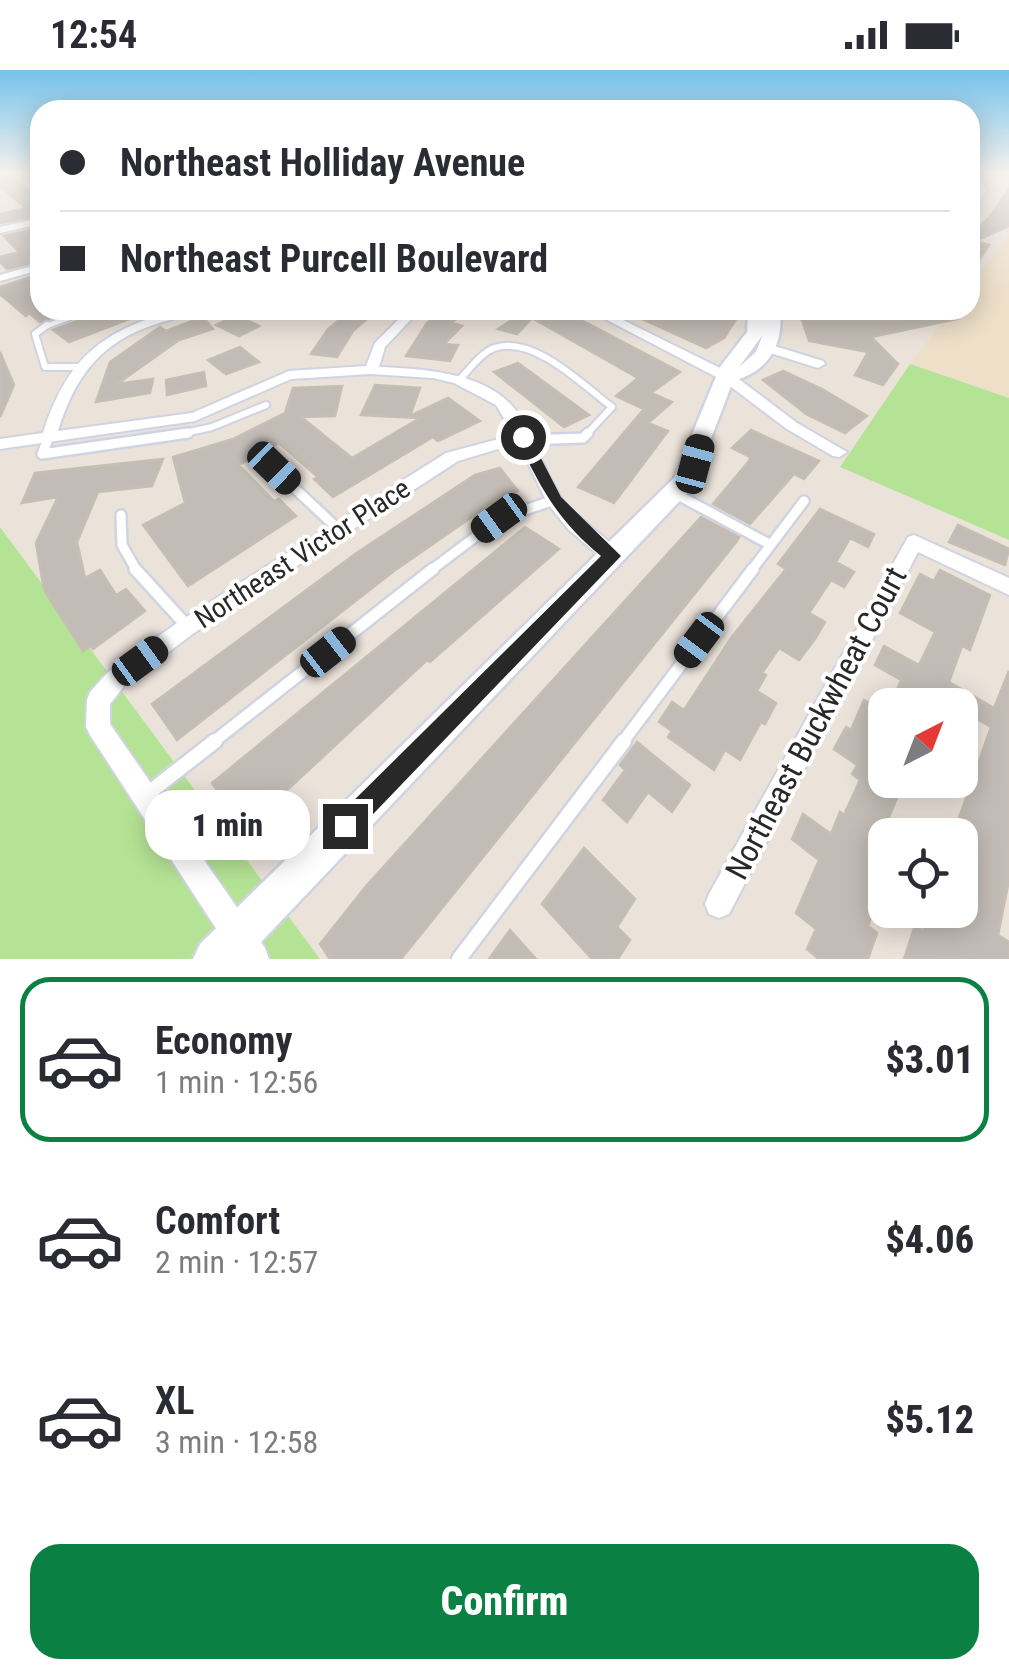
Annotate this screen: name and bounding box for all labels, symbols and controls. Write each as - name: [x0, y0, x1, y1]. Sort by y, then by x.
- text: 12:54: [50, 13, 137, 57]
- text: Northeast Holliday Avenue: [120, 141, 525, 185]
- text: Northeast Purcell Boulevard: [120, 237, 548, 281]
- route start: [501, 415, 546, 460]
- car: [673, 431, 717, 497]
- car: [242, 436, 306, 500]
- street label: Northeast Victor Place: [188, 472, 416, 635]
- car: [466, 488, 532, 548]
- street label: Northeast Buckwheat Court: [717, 560, 915, 886]
- car: [669, 607, 729, 673]
- car: [295, 622, 361, 682]
- car: [107, 631, 173, 691]
- north arrow: [868, 688, 978, 798]
- map controls: [868, 688, 978, 928]
- callout: 1 min: [145, 791, 310, 861]
- route end: [323, 804, 368, 849]
- text: 1 min: [192, 806, 263, 844]
- button: locate: [868, 818, 978, 928]
- icon: car: [35, 1015, 125, 1105]
- text: Economy: [155, 1019, 292, 1063]
- text: $3.01: [885, 1038, 974, 1082]
- text: 1 min · 12:56: [155, 1063, 318, 1101]
- icon: car: [35, 1195, 125, 1285]
- text: Comfort: [155, 1199, 280, 1243]
- text: $4.06: [885, 1218, 974, 1262]
- text: 2 min · 12:57: [155, 1243, 318, 1281]
- icon: car: [35, 1375, 125, 1465]
- text: XL: [155, 1379, 194, 1423]
- text: $5.12: [885, 1398, 974, 1442]
- text: 3 min · 12:58: [155, 1423, 318, 1461]
- button: Confirm: [30, 1544, 979, 1659]

